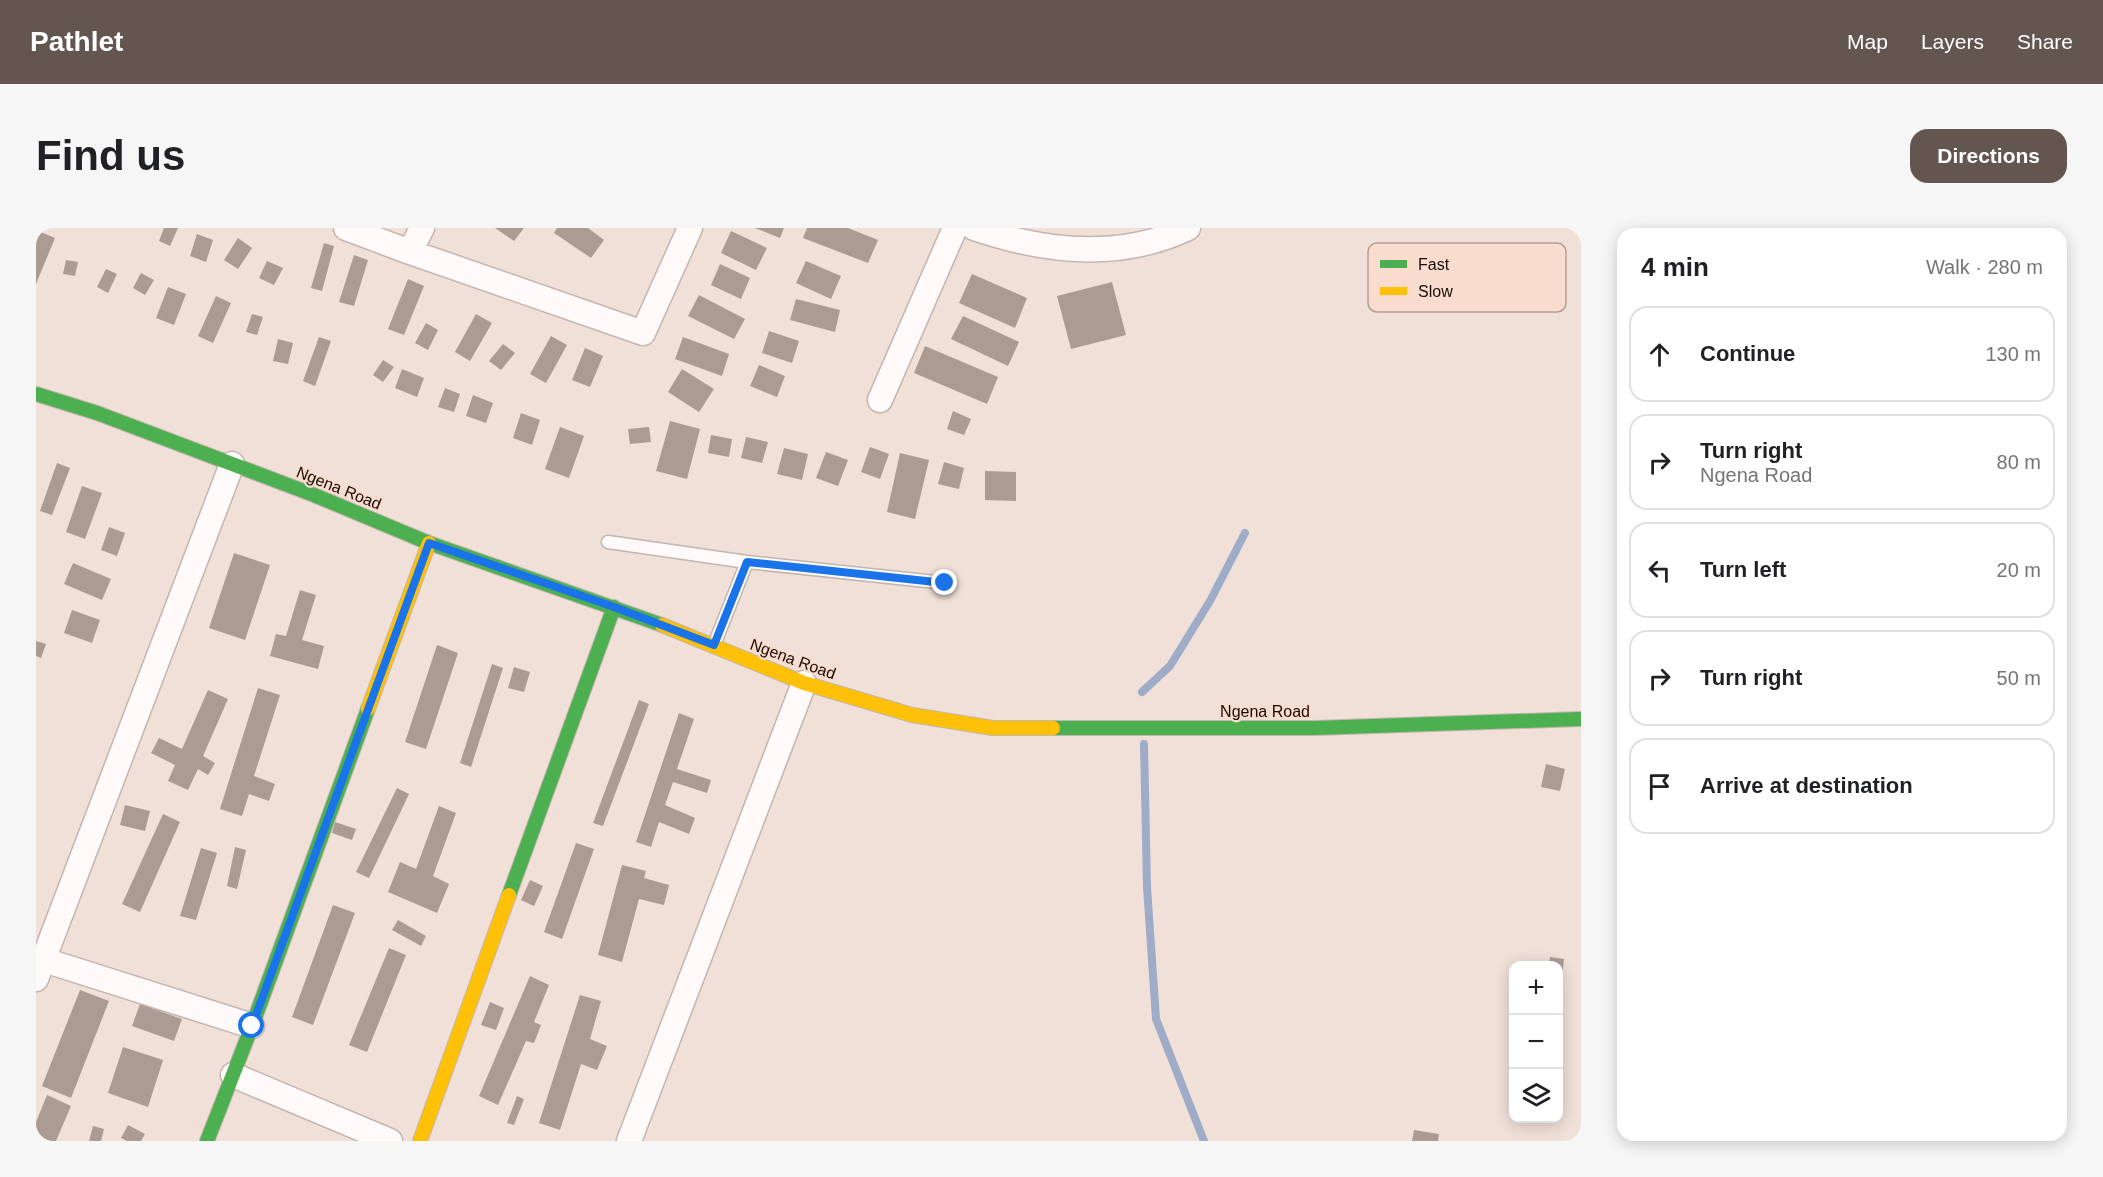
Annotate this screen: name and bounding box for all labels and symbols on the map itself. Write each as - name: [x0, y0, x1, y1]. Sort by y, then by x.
- legend: [1368, 243, 1566, 312]
- text: Fast: [1418, 256, 1450, 273]
- text: Slow: [1418, 283, 1453, 300]
- street label: Ngena Road: [294, 463, 384, 513]
- route end: [931, 569, 957, 595]
- street label: Ngena Road: [748, 636, 838, 682]
- street label: Ngena Road: [1220, 703, 1310, 720]
- route start: [238, 1012, 264, 1038]

